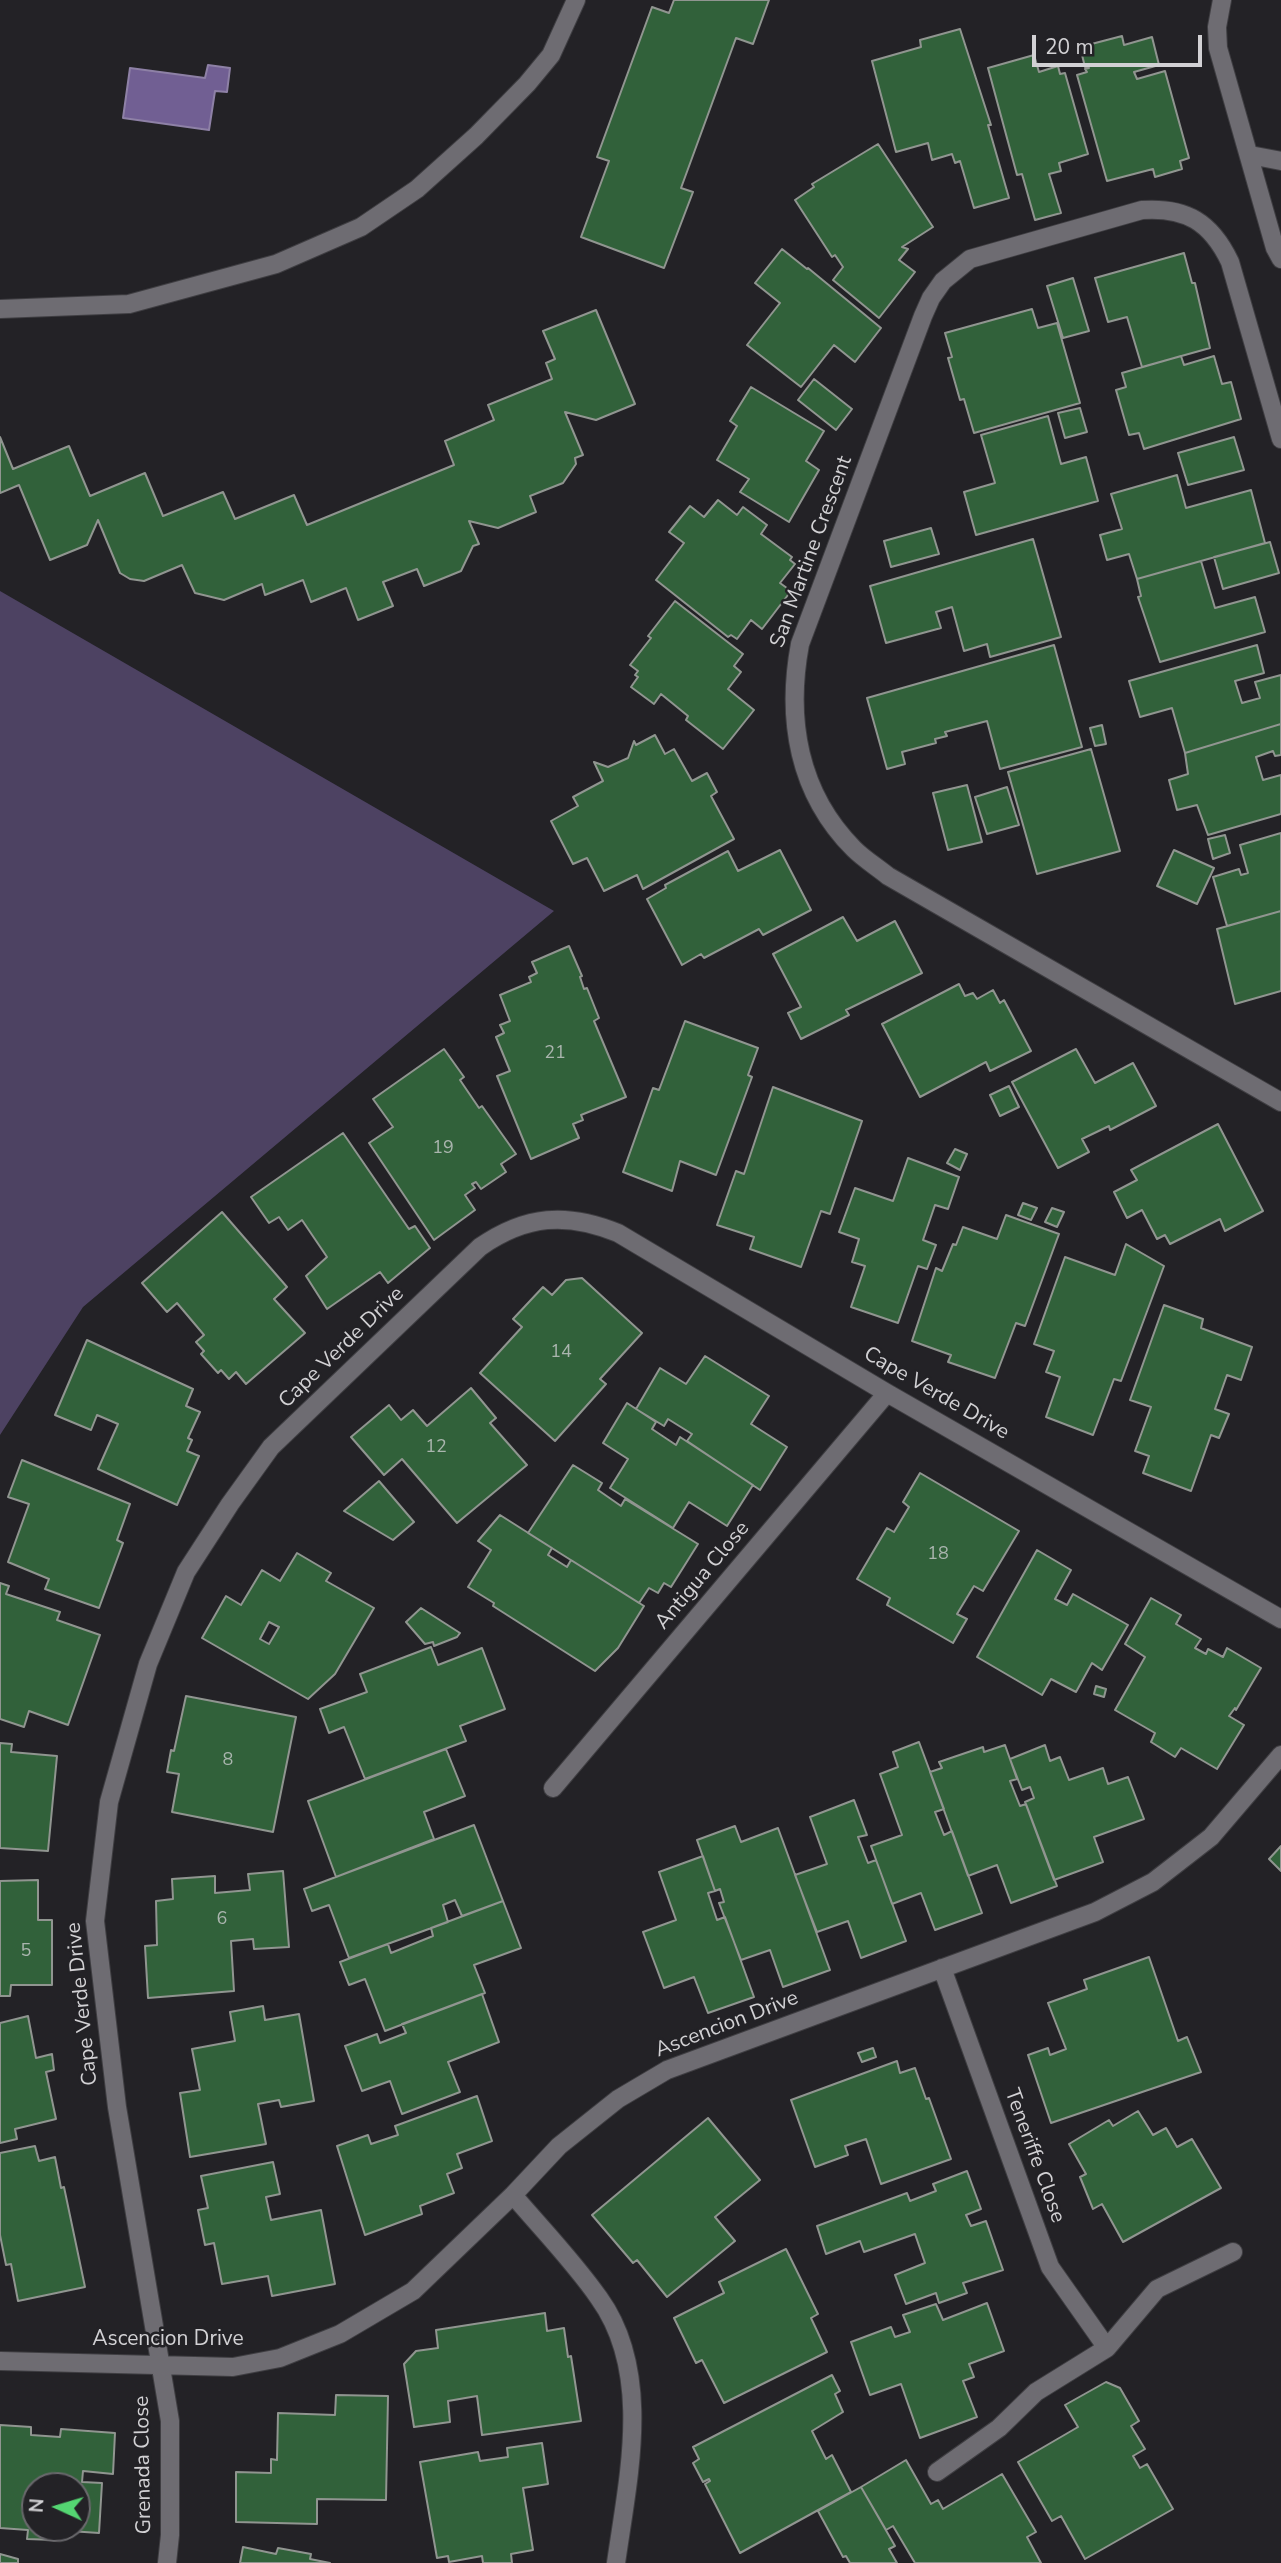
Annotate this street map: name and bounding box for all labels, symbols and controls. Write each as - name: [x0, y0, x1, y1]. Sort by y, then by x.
- scale bar: [1036, 21, 1206, 65]
- text: 20 m: [1045, 33, 1094, 61]
- street label: San Martine Crescent: [766, 453, 858, 651]
- house number: 21: [544, 1043, 566, 1065]
- house number: 19: [432, 1138, 454, 1160]
- street label: Cape Verde Drive: [274, 1282, 410, 1414]
- house number: 14: [550, 1342, 572, 1364]
- street label: Cape Verde Drive: [859, 1342, 1013, 1446]
- house number: 12: [425, 1437, 447, 1459]
- street label: Antigua Close: [651, 1517, 755, 1635]
- house number: 18: [927, 1544, 949, 1566]
- house number: 8: [223, 1750, 233, 1772]
- house number: 6: [217, 1909, 227, 1931]
- street label: Cape Verde Drive: [62, 1921, 104, 2087]
- house number: 5: [21, 1941, 31, 1963]
- street label: Ascencion Drive: [652, 1986, 802, 2064]
- street label: Teneriffe Close: [998, 2086, 1070, 2226]
- street label: Ascencion Drive: [92, 2327, 244, 2353]
- street label: Grenada Close: [130, 2395, 158, 2535]
- north arrow: [21, 2472, 91, 2542]
- text: N: [24, 2498, 51, 2514]

